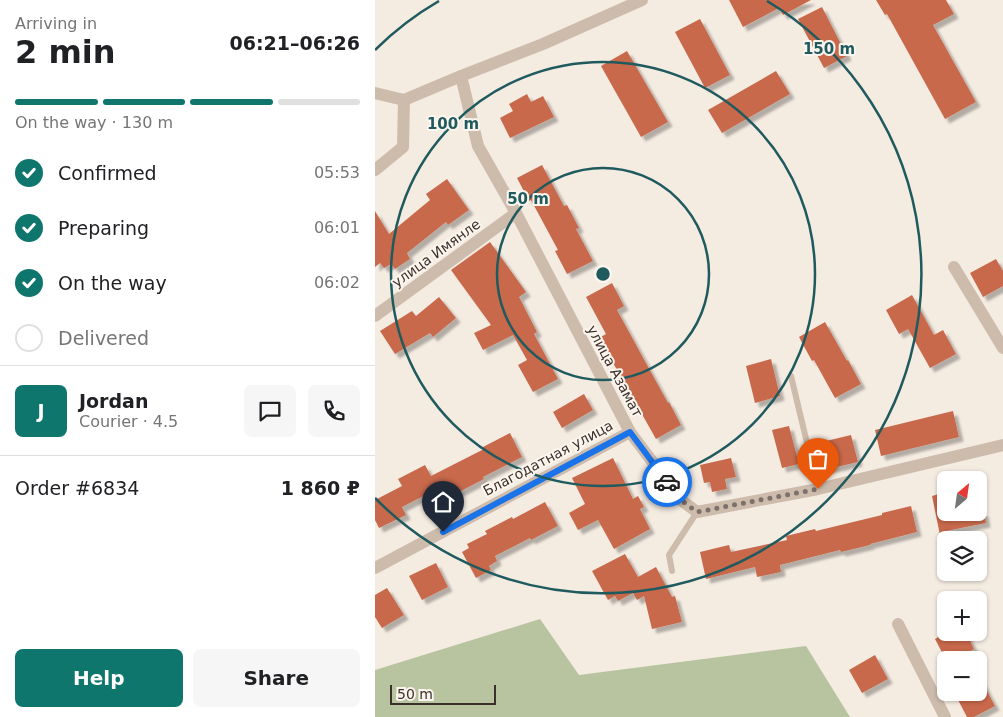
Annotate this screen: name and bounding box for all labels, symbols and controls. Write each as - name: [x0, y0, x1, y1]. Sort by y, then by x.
- text: Arriving in: [15, 14, 97, 33]
- text: 06:21–06:26: [230, 32, 360, 54]
- text: 2 min: [15, 33, 116, 71]
- text: 150 m: [803, 40, 855, 58]
- text: On the way · 130 m: [15, 113, 173, 132]
- text: 100 m: [427, 115, 479, 133]
- icon: check: [15, 159, 43, 187]
- text: Confirmed: [58, 162, 157, 184]
- text: 05:53: [314, 163, 360, 182]
- text: 50 m: [507, 190, 549, 208]
- icon: check: [15, 214, 43, 242]
- street label: улица Имянле: [389, 216, 483, 290]
- text: Preparing: [58, 217, 149, 239]
- text: 06:01: [314, 218, 360, 237]
- centre of rings: [594, 265, 612, 283]
- icon: check: [15, 269, 43, 297]
- text: On the way: [58, 272, 167, 294]
- text: 06:02: [314, 273, 360, 292]
- street label: улица Азамат: [584, 322, 646, 420]
- text: Delivered: [58, 327, 149, 349]
- button: chat: [244, 385, 296, 437]
- button: phone: [308, 385, 360, 437]
- text: Jordan: [79, 390, 148, 412]
- text: J: [37, 400, 45, 422]
- text: Courier · 4.5: [79, 412, 178, 431]
- street label: Благодатная улица: [480, 417, 616, 499]
- pin: [797, 438, 839, 489]
- icon: bag: [804, 445, 832, 473]
- courier: [642, 457, 692, 507]
- icon: car: [653, 468, 681, 496]
- north arrow: [937, 471, 987, 521]
- map controls: [937, 471, 987, 701]
- text: Order #6834: [15, 477, 139, 499]
- text: 1 860 ₽: [281, 477, 360, 499]
- pin: [422, 481, 464, 532]
- icon: home: [429, 488, 457, 516]
- button: layers: [937, 531, 987, 581]
- button: +: [937, 591, 987, 641]
- button: Help: [15, 649, 183, 707]
- button: Share: [193, 649, 360, 707]
- button: −: [937, 651, 987, 701]
- scale bar: [390, 682, 496, 705]
- text: 50 m: [397, 686, 433, 702]

